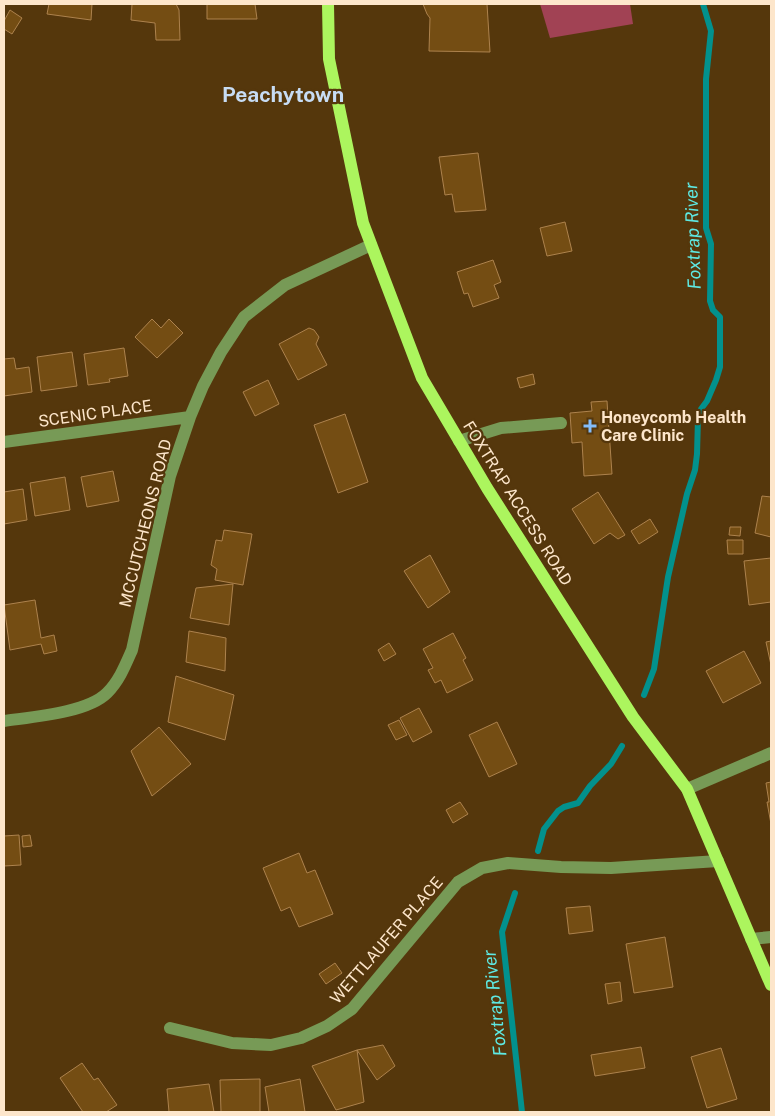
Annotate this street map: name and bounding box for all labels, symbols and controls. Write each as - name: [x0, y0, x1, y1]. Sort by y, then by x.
- district label: Peachytown: [222, 82, 344, 107]
- water label: Foxtrap River: [680, 182, 705, 290]
- street label: SCENIC PLACE: [37, 396, 153, 431]
- place label: Honeycomb Health Care Clinic: [601, 408, 746, 445]
- street label: FOXTRAP ACCESS ROAD: [459, 417, 576, 589]
- marker: Honeycomb Health Care Clinic: [583, 419, 597, 433]
- street label: MCCUTCHEONS ROAD: [115, 437, 176, 609]
- street label: WETTLAUFER PLACE: [326, 873, 447, 1008]
- water label: Foxtrap River: [478, 949, 511, 1057]

